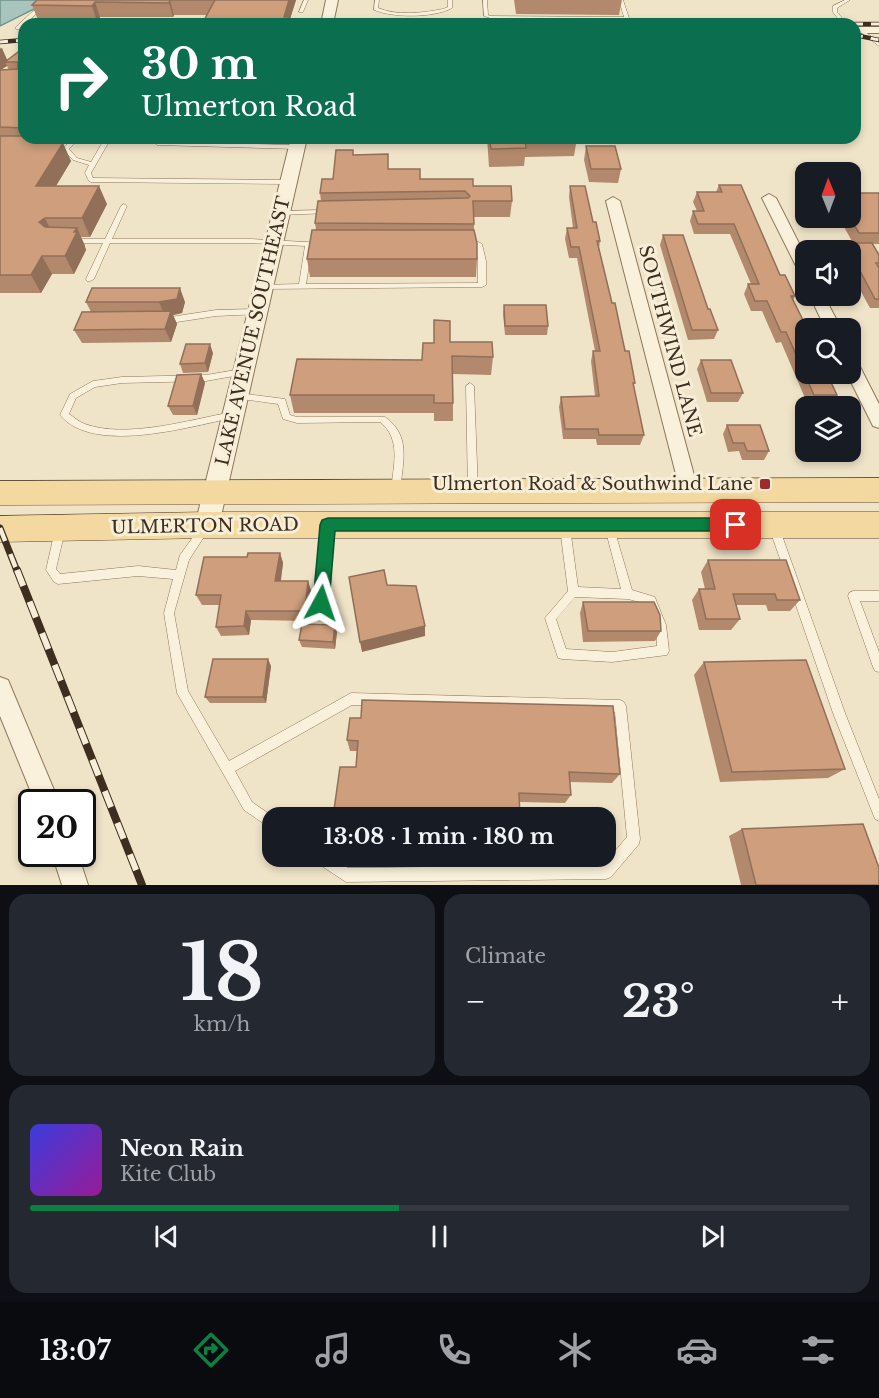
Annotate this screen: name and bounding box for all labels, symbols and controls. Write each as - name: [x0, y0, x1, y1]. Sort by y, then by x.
- text: 30 m: [141, 38, 257, 90]
- icon: right: [42, 42, 120, 120]
- text: Ulmerton Road: [141, 90, 356, 123]
- north arrow: [795, 162, 861, 228]
- map controls: [795, 162, 861, 462]
- street label: LAKE AVENUE SOUTHEAST: [211, 193, 295, 468]
- button: sound: [795, 240, 861, 306]
- street label: SOUTHWIND LANE: [634, 243, 706, 439]
- button: search: [795, 318, 861, 384]
- button: layers: [795, 396, 861, 462]
- place label: Ulmerton Road & Southwind Lane: [432, 473, 753, 495]
- marker: Ulmerton Road & Southwind Lane: [758, 477, 772, 491]
- pin: [710, 499, 761, 550]
- icon: arrive: [719, 508, 752, 541]
- street label: ULMERTON ROAD: [111, 513, 299, 539]
- position arrow: [289, 571, 353, 635]
- speed limit sign: 20: [18, 789, 96, 867]
- text: 13:08 · 1 min · 180 m: [324, 823, 554, 850]
- text: 18: [180, 924, 264, 1021]
- text: Climate: [465, 944, 546, 968]
- text: 23°: [622, 973, 695, 1029]
- text: −: [465, 981, 486, 1022]
- text: +: [831, 981, 849, 1022]
- text: km/h: [194, 1012, 250, 1036]
- text: Neon Rain: [120, 1135, 244, 1162]
- text: Kite Club: [120, 1162, 216, 1186]
- icon: previous: [150, 1220, 183, 1253]
- icon: pause: [423, 1220, 456, 1253]
- icon: next: [696, 1220, 729, 1253]
- icon: directions: [190, 1329, 232, 1371]
- icon: music: [312, 1329, 354, 1371]
- icon: phone: [433, 1329, 475, 1371]
- icon: climate: [554, 1329, 596, 1371]
- icon: car: [676, 1329, 718, 1371]
- icon: filters: [797, 1329, 839, 1371]
- text: 13:07: [40, 1334, 111, 1367]

